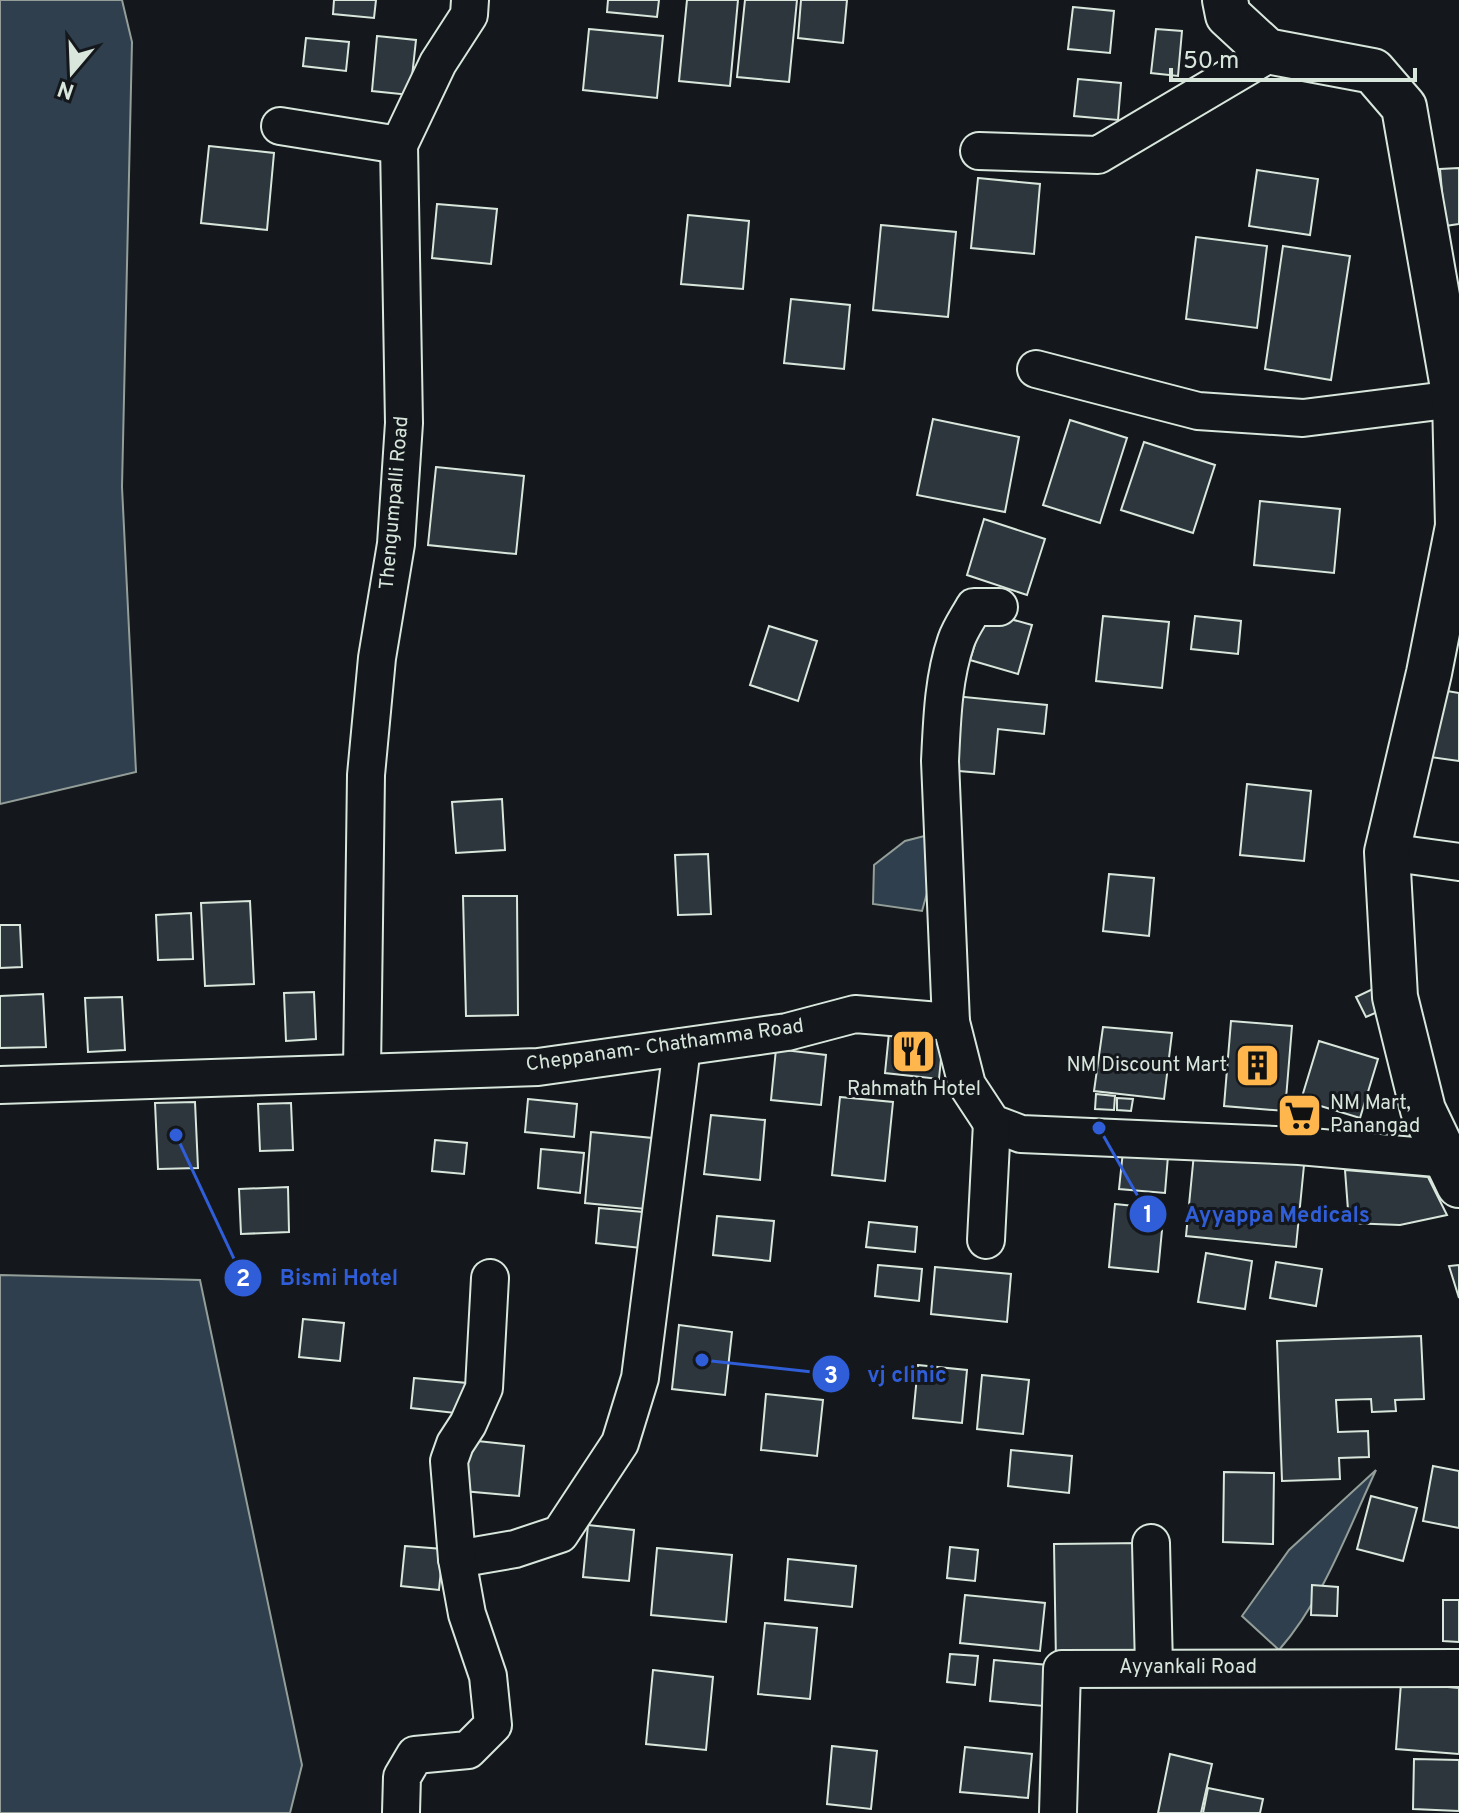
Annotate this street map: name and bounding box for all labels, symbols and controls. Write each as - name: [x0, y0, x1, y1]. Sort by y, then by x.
- north arrow: [32, 32, 112, 112]
- scale bar: [1171, 32, 1415, 82]
- text: 50 m: [1183, 47, 1239, 77]
- text: N: [54, 73, 78, 104]
- street label: Thengumpalli Road: [374, 415, 416, 591]
- street label: Cheppanam- Chathamma Road: [524, 1014, 806, 1078]
- restaurant icon: Rahmath Hotel: [890, 1027, 938, 1075]
- building icon: NM Discount Mart: [1234, 1042, 1282, 1090]
- place label: NM Discount Mart: [1066, 1053, 1227, 1079]
- place label: Rahmath Hotel: [847, 1077, 981, 1103]
- place label: NM Mart, Panangad: [1330, 1091, 1420, 1140]
- supermarket icon: NM Mart, Panangad: [1275, 1092, 1323, 1140]
- callout: Ayyappa Medicals: [1128, 1191, 1386, 1237]
- text: 1: [1143, 1201, 1153, 1231]
- text: Ayyappa Medicals: [1184, 1203, 1370, 1230]
- callout: Bismi Hotel: [223, 1255, 414, 1301]
- text: 2: [236, 1265, 250, 1295]
- text: Bismi Hotel: [280, 1266, 398, 1293]
- callout: vj clinic: [811, 1351, 962, 1397]
- text: 3: [824, 1362, 838, 1392]
- text: vj clinic: [867, 1363, 947, 1390]
- street label: Ayyankali Road: [1119, 1655, 1257, 1681]

